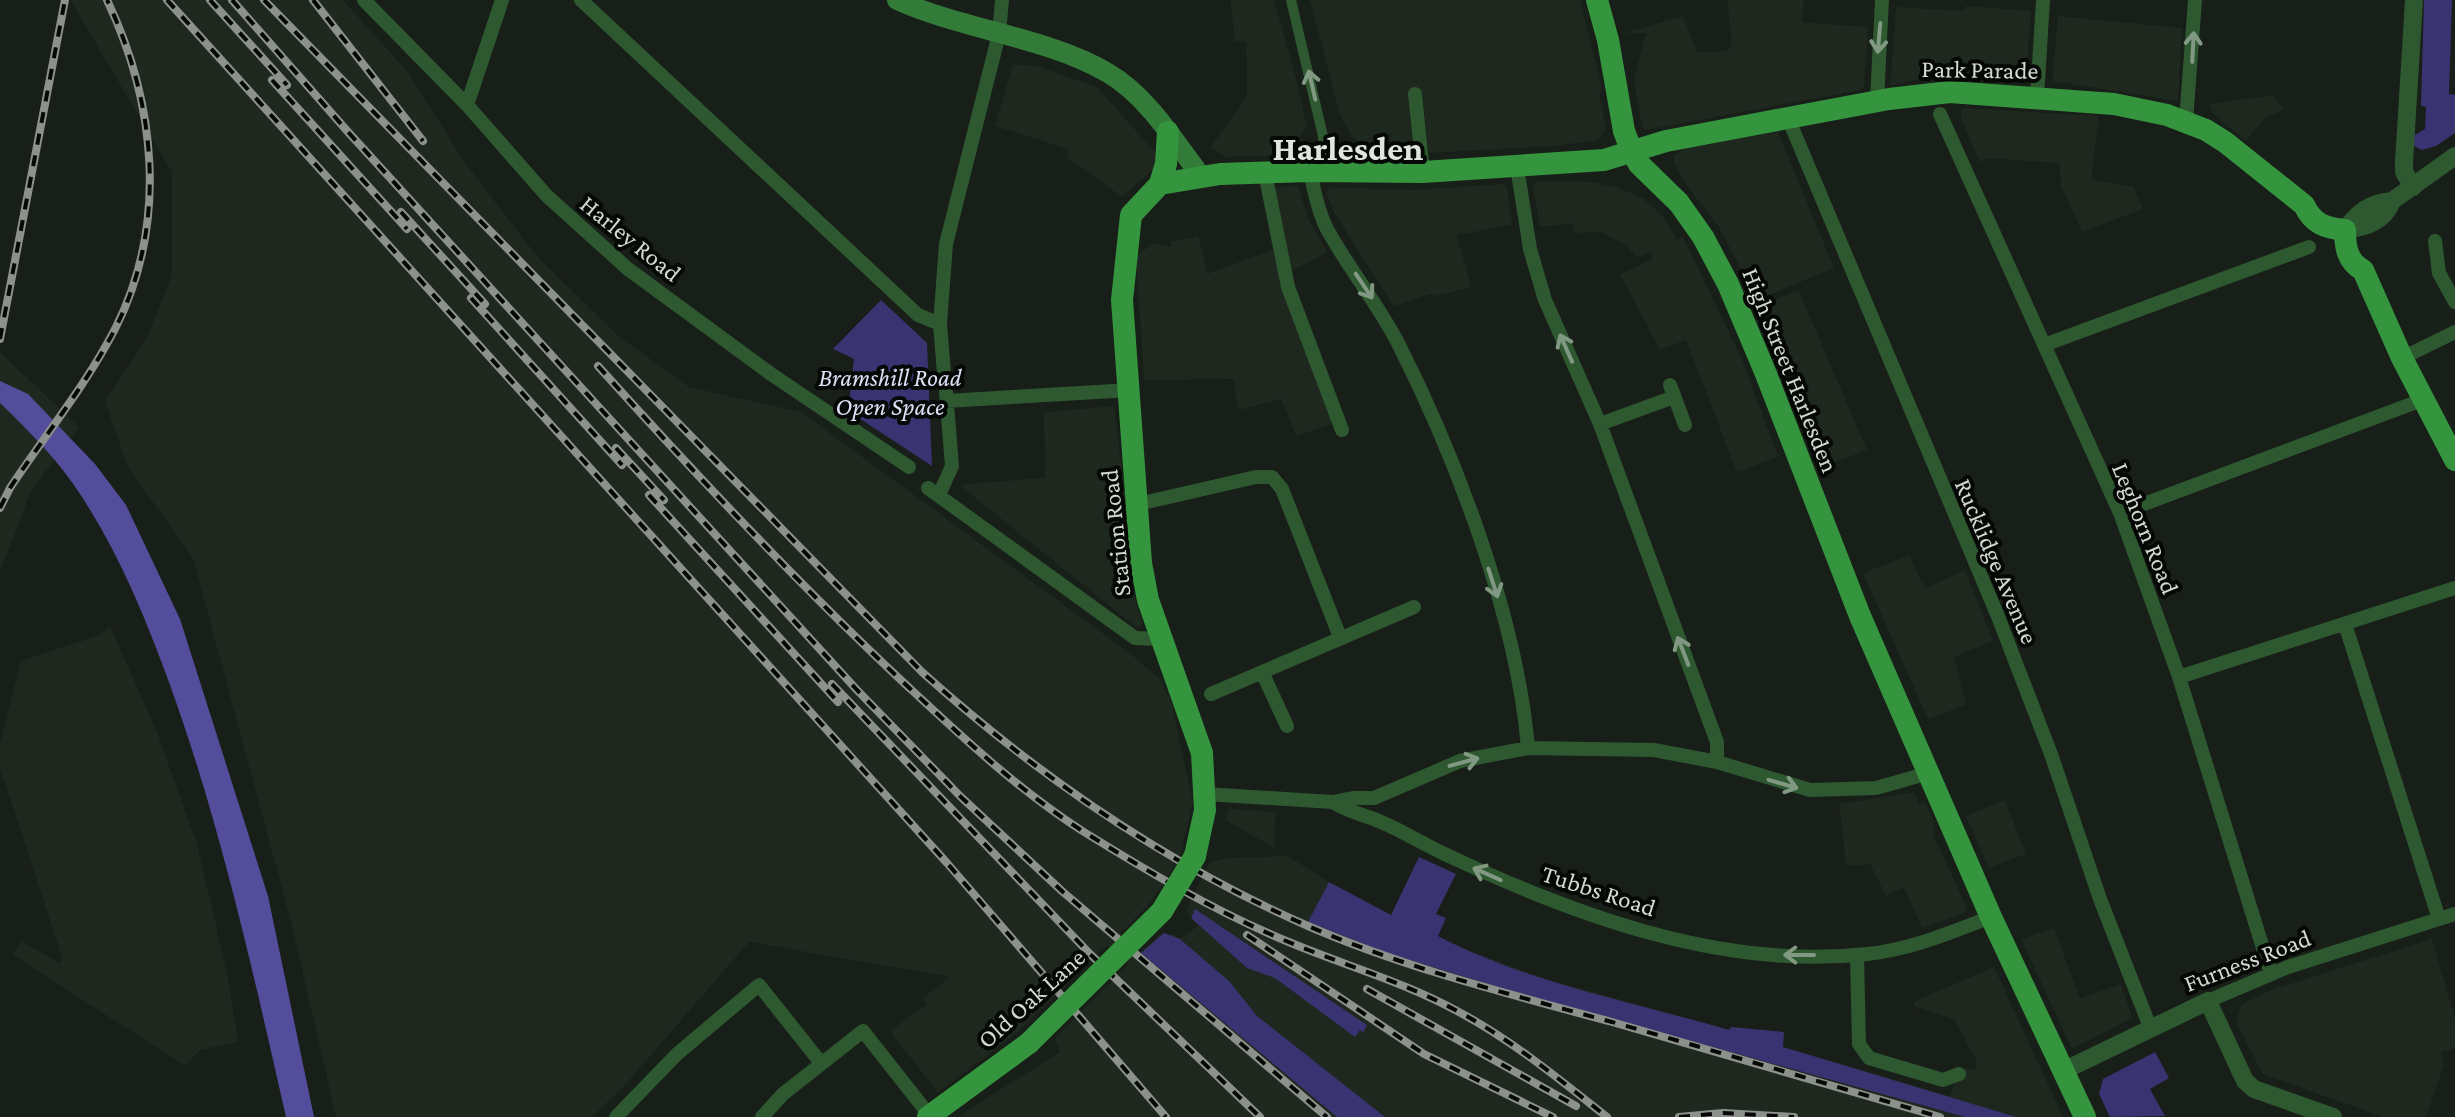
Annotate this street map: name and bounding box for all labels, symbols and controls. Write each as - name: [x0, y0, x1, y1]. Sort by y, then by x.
- one-way arrow: [1870, 21, 1889, 53]
- one-way arrow: [2184, 32, 2203, 64]
- street label: Park Parade: [1921, 55, 2039, 84]
- one-way arrow: [1302, 70, 1320, 102]
- district label: Harlesden: [1273, 129, 1423, 168]
- street label: Harley Road: [575, 190, 686, 288]
- street label: High Street Harlesden: [1736, 264, 1844, 477]
- one-way arrow: [1354, 271, 1375, 300]
- one-way arrow: [1556, 333, 1574, 364]
- park label: Bramshill Road Open Space: [818, 364, 963, 421]
- street label: Leghorn Road: [2106, 459, 2184, 598]
- street label: Station Road: [1095, 468, 1136, 598]
- street label: Rucklidge Avenue: [1949, 475, 2043, 648]
- one-way arrow: [1485, 567, 1503, 599]
- one-way arrow: [1673, 636, 1691, 667]
- one-way arrow: [1448, 751, 1479, 770]
- one-way arrow: [1766, 775, 1798, 794]
- street label: Tubbs Road: [1539, 859, 1659, 921]
- one-way arrow: [1473, 863, 1503, 882]
- street label: Furness Road: [2180, 924, 2314, 997]
- street label: Old Oak Lane: [972, 943, 1090, 1053]
- one-way arrow: [1784, 946, 1816, 964]

